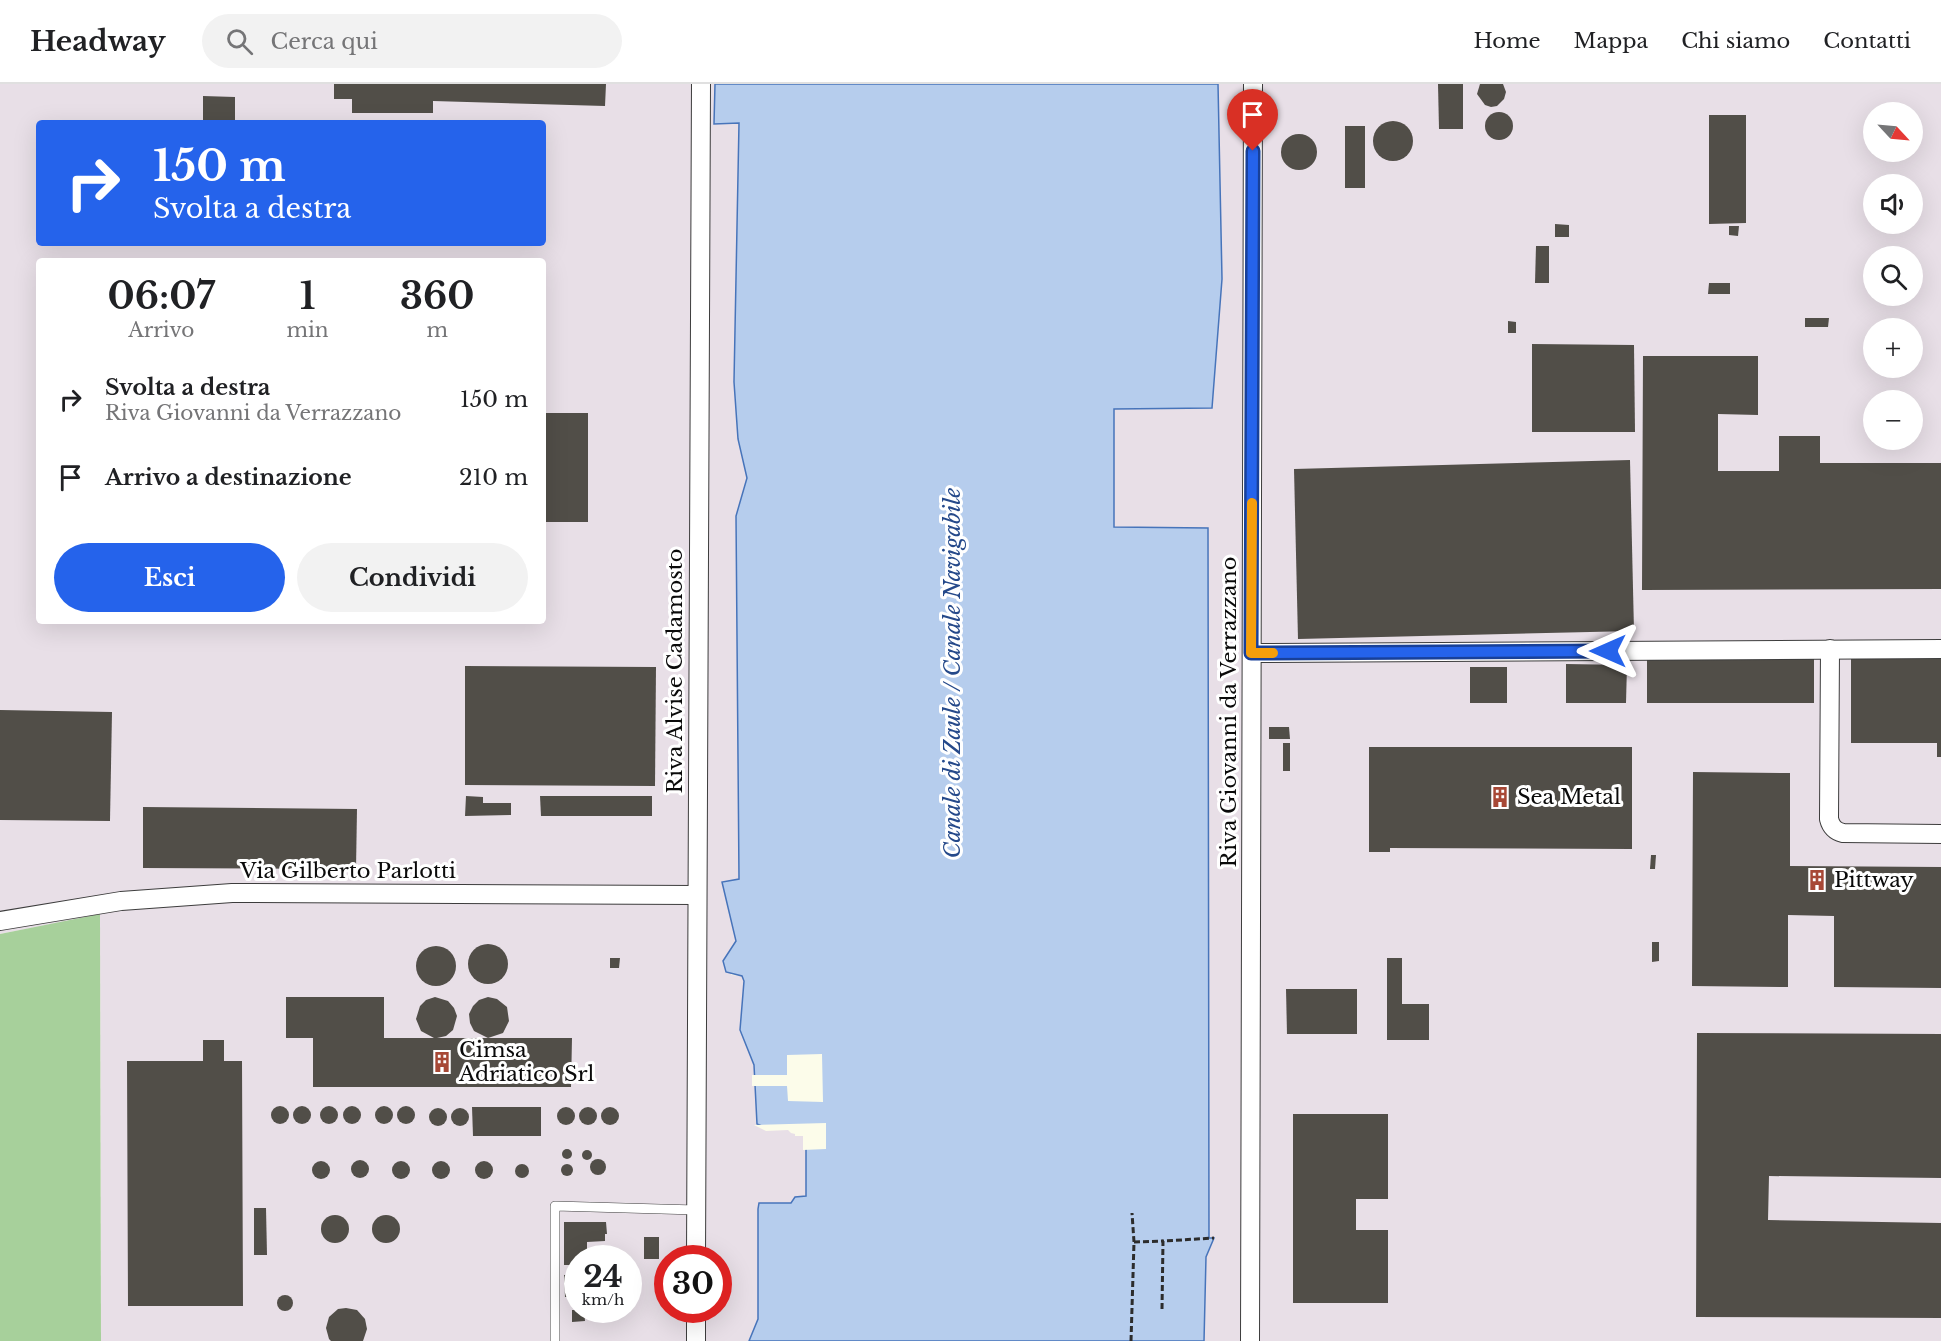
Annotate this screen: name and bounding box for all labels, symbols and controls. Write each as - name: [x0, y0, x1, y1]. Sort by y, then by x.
- search box: [202, 14, 622, 68]
- text: Headway: [30, 24, 166, 59]
- icon: search: [223, 25, 256, 58]
- text: Cerca qui: [271, 28, 378, 55]
- text: Home: [1473, 28, 1541, 54]
- text: Mappa: [1574, 28, 1648, 54]
- text: Chi siamo: [1681, 28, 1790, 54]
- text: Contatti: [1823, 28, 1911, 54]
- pin: [1227, 89, 1278, 151]
- icon: arrive: [1236, 98, 1269, 131]
- north arrow: [1863, 102, 1923, 162]
- map controls: [1863, 102, 1923, 450]
- text: 150 m: [153, 140, 286, 192]
- icon: right: [54, 144, 132, 222]
- button: sound: [1863, 174, 1923, 234]
- text: Svolta a destra: [153, 192, 351, 225]
- button: search: [1863, 246, 1923, 306]
- text: 06:07: [108, 274, 215, 319]
- text: 1: [300, 274, 315, 319]
- text: 360: [400, 274, 474, 319]
- text: Arrivo: [128, 318, 194, 342]
- text: min: [286, 318, 329, 342]
- text: m: [427, 318, 448, 342]
- button: +: [1863, 318, 1923, 378]
- text: Svolta a destra: [105, 374, 270, 401]
- icon: right: [54, 383, 87, 416]
- text: 150 m: [460, 386, 528, 413]
- button: −: [1863, 390, 1923, 450]
- text: Riva Giovanni da Verrazzano: [105, 401, 401, 425]
- icon: arrive: [54, 461, 87, 494]
- text: Arrivo a destinazione: [105, 464, 352, 491]
- text: 210 m: [459, 464, 528, 491]
- water label: Canale di Zaule / Canale Navigabile: [939, 488, 966, 858]
- button: Esci: [54, 543, 285, 612]
- button: Condividi: [297, 543, 528, 612]
- street label: Riva Alvise Cadamosto: [662, 548, 688, 794]
- street label: Riva Giovanni da Verrazzano: [1216, 556, 1242, 868]
- position arrow: [1576, 619, 1640, 683]
- place label: Sea Metal: [1517, 784, 1621, 810]
- building icon: Sea Metal: [1488, 785, 1512, 809]
- street label: Via Gilberto Parlotti: [239, 858, 456, 884]
- place label: Pittway: [1834, 867, 1914, 893]
- building icon: Pittway: [1805, 868, 1829, 892]
- place label: Cimsa Adriatico Srl: [458, 1037, 595, 1087]
- building icon: Cimsa Adriatico Srl: [430, 1050, 454, 1074]
- speed limit sign: 30: [654, 1245, 732, 1323]
- text: 24: [583, 1258, 623, 1295]
- text: km/h: [582, 1290, 624, 1309]

